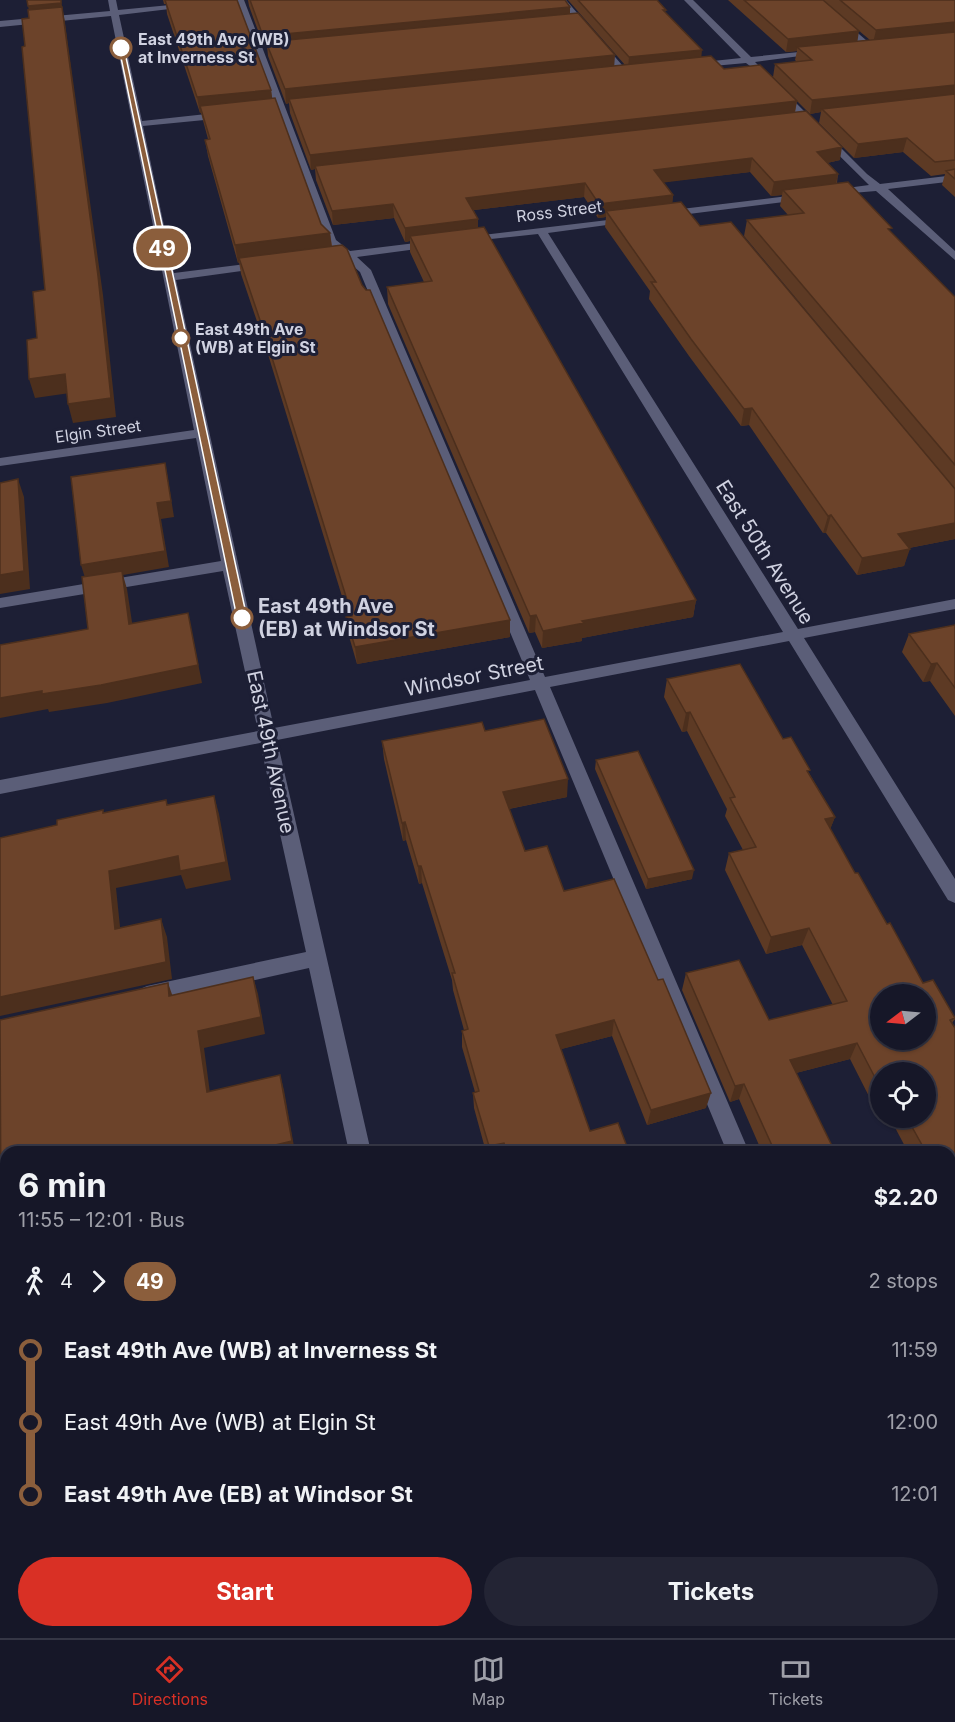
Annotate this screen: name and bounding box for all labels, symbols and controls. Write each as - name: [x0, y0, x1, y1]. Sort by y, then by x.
- place label: East 49th Ave (WB) at Inverness St: [138, 29, 289, 67]
- marker: East 49th Ave (WB) at Inverness St: [110, 37, 132, 59]
- street label: Ross Street: [515, 196, 603, 226]
- line badge: 49: [135, 228, 189, 268]
- text: 49: [148, 236, 176, 261]
- place label: East 49th Ave (WB) at Elgin St: [195, 319, 316, 357]
- marker: East 49th Ave (WB) at Elgin St: [172, 329, 190, 347]
- street label: Elgin Street: [54, 415, 142, 447]
- street label: East 50th Avenue: [711, 476, 819, 628]
- place label: East 49th Ave (EB) at Windsor St: [258, 594, 435, 641]
- marker: East 49th Ave (EB) at Windsor St: [231, 607, 253, 629]
- street label: Windsor Street: [403, 651, 546, 701]
- street label: East 49th Avenue: [242, 668, 300, 836]
- north arrow: [870, 984, 936, 1050]
- map controls: [870, 984, 936, 1128]
- button: locate: [870, 1062, 936, 1128]
- text: 6 min: [18, 1165, 107, 1205]
- text: $2.20: [874, 1184, 938, 1210]
- text: 11:55 – 12:01 · Bus: [18, 1208, 185, 1232]
- icon: walk: [18, 1265, 51, 1298]
- icon: forward: [82, 1265, 115, 1298]
- text: 4: [60, 1269, 73, 1293]
- text: 49: [136, 1269, 164, 1294]
- text: 2 stops: [868, 1269, 938, 1293]
- text: East 49th Ave (WB) at Inverness St: [64, 1337, 437, 1363]
- text: 11:59: [891, 1338, 938, 1362]
- text: East 49th Ave (WB) at Elgin St: [64, 1409, 376, 1435]
- text: 12:00: [887, 1410, 938, 1434]
- text: East 49th Ave (EB) at Windsor St: [64, 1481, 413, 1507]
- text: 12:01: [891, 1482, 938, 1506]
- button: Start: [18, 1557, 472, 1626]
- button: Tickets: [484, 1557, 938, 1626]
- tab: Directions: [132, 1653, 208, 1709]
- tab: Map: [472, 1653, 505, 1709]
- tab: Tickets: [769, 1653, 823, 1709]

